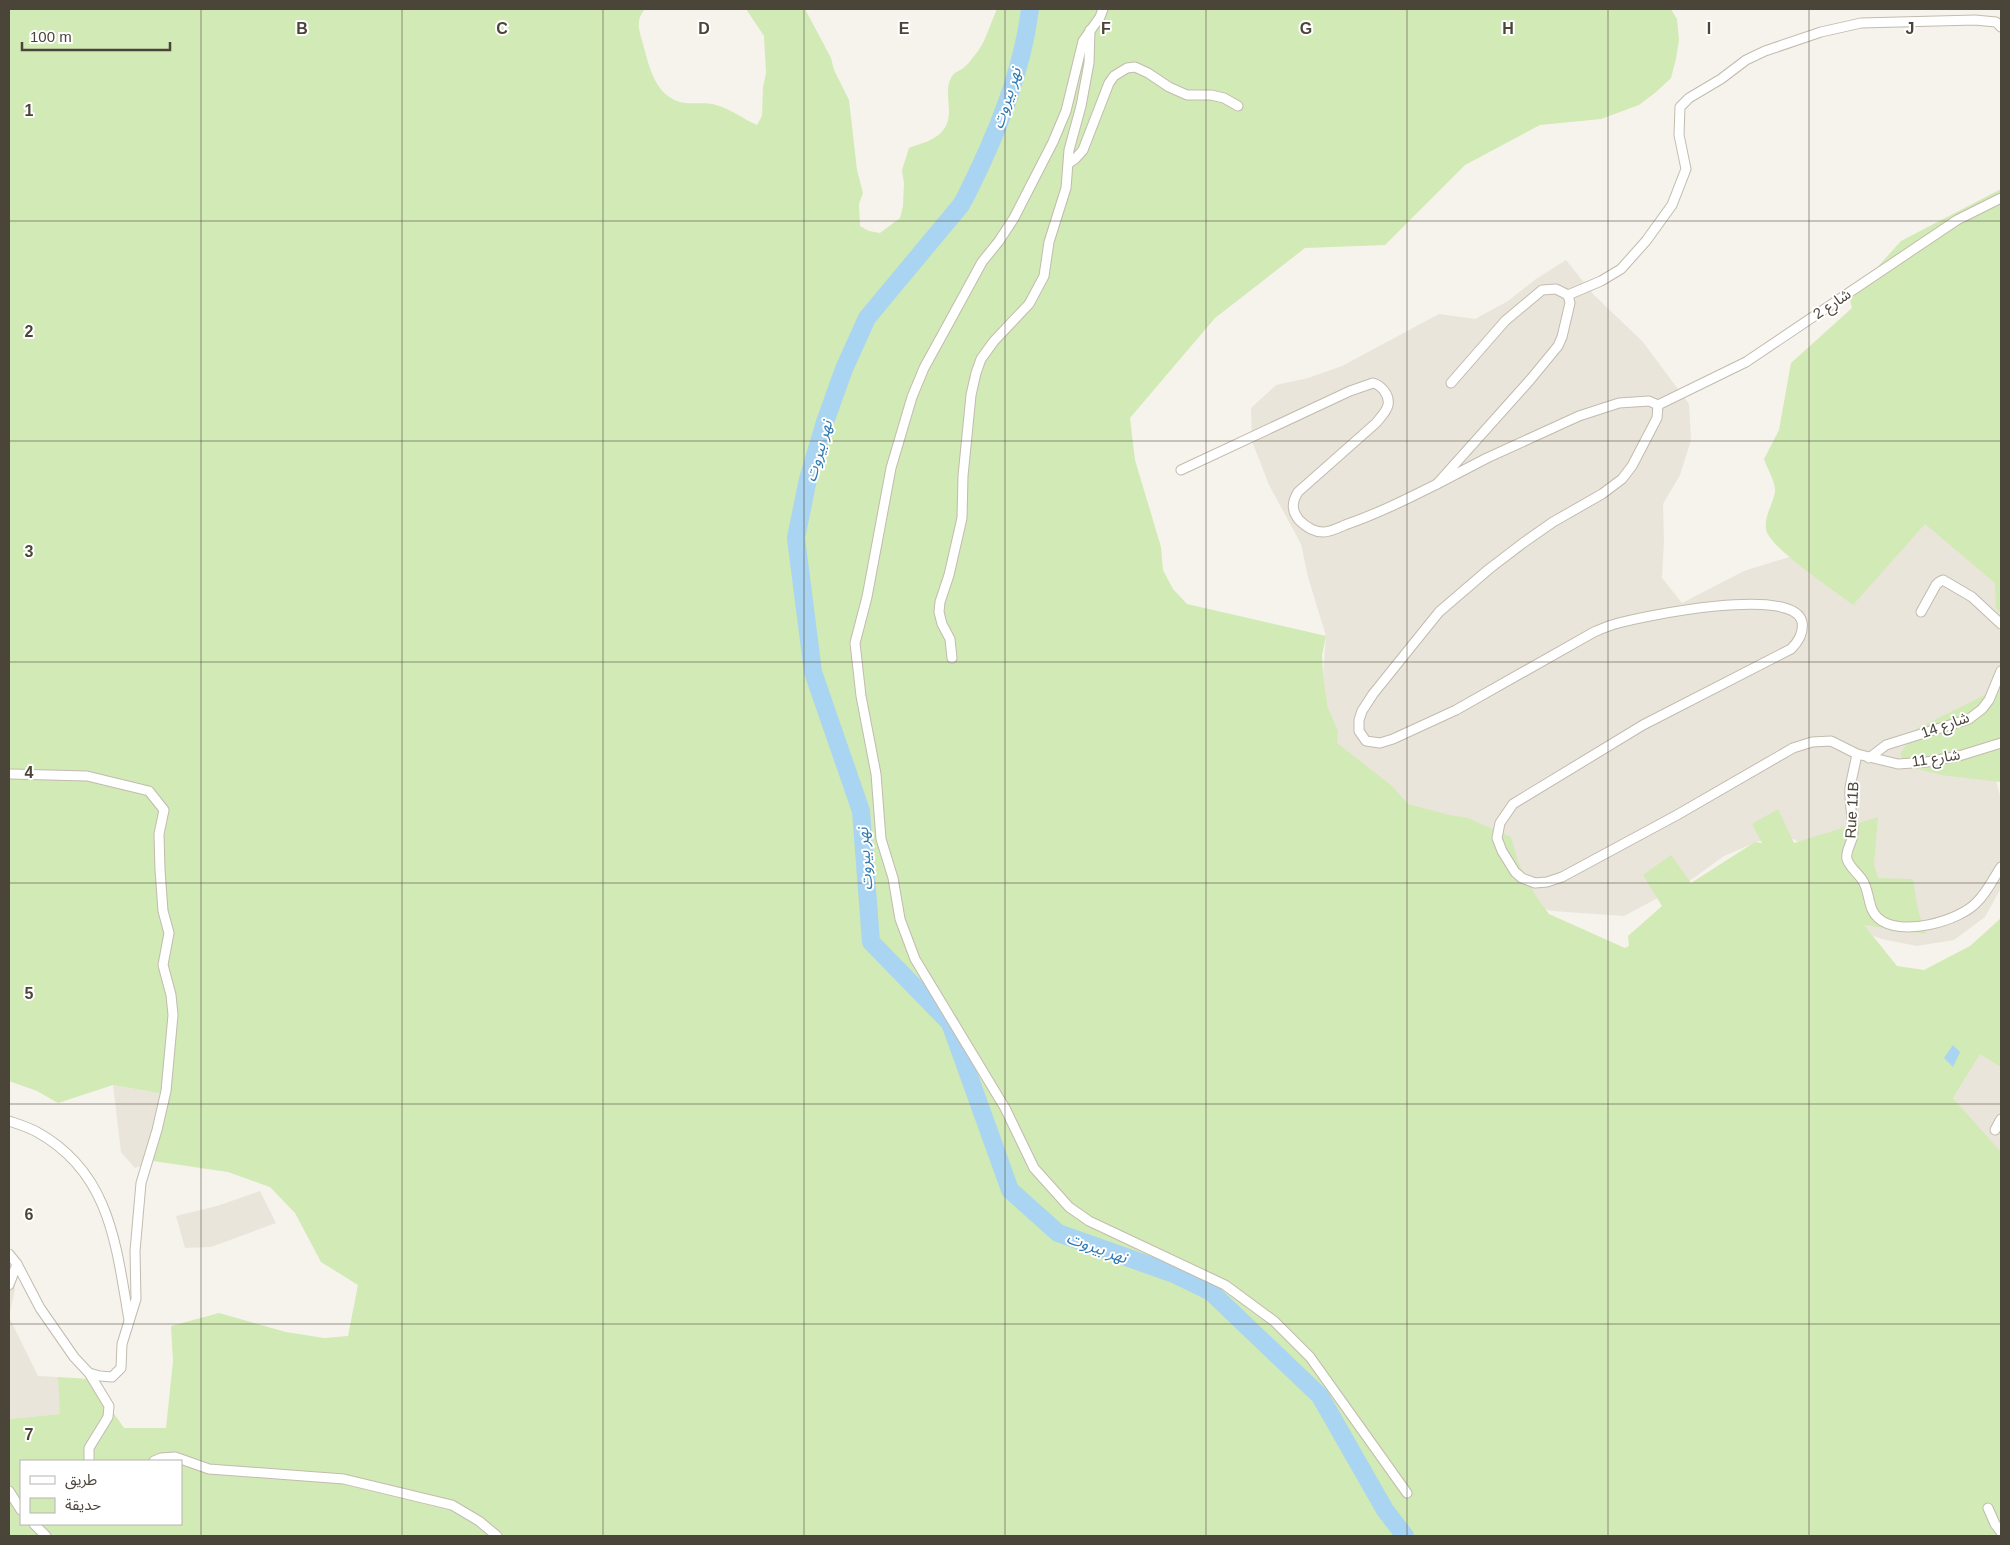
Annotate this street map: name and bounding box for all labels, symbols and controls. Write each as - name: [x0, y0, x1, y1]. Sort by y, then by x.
- scale bar: [22, 20, 170, 52]
- text: B: [296, 20, 308, 37]
- text: C: [496, 20, 508, 37]
- text: D: [698, 20, 710, 37]
- text: E: [899, 20, 910, 37]
- text: F: [1101, 20, 1111, 37]
- text: G: [1300, 20, 1312, 37]
- text: H: [1502, 20, 1514, 37]
- text: I: [1707, 20, 1711, 37]
- text: J: [1906, 20, 1914, 37]
- text: 100 m: [30, 28, 72, 45]
- water label: نهر بيروت: [989, 64, 1026, 131]
- text: 1: [25, 102, 34, 119]
- street label: شارع 2: [1810, 285, 1856, 326]
- text: 2: [25, 323, 34, 340]
- water label: نهر بيروت: [802, 417, 837, 484]
- text: 3: [25, 543, 34, 560]
- street label: شارع 14: [1918, 708, 1973, 745]
- street label: شارع 11: [1910, 745, 1962, 774]
- text: 4: [25, 764, 34, 781]
- street label: Rue 11B: [1842, 781, 1861, 839]
- water label: نهر بيروت: [854, 825, 876, 891]
- text: 5: [25, 985, 34, 1002]
- text: 6: [25, 1206, 34, 1223]
- water label: نهر بيروت: [1064, 1229, 1131, 1268]
- text: 7: [25, 1426, 34, 1443]
- legend: [20, 1460, 182, 1525]
- text: طريق: [65, 1471, 97, 1490]
- text: حديقة: [65, 1496, 101, 1513]

